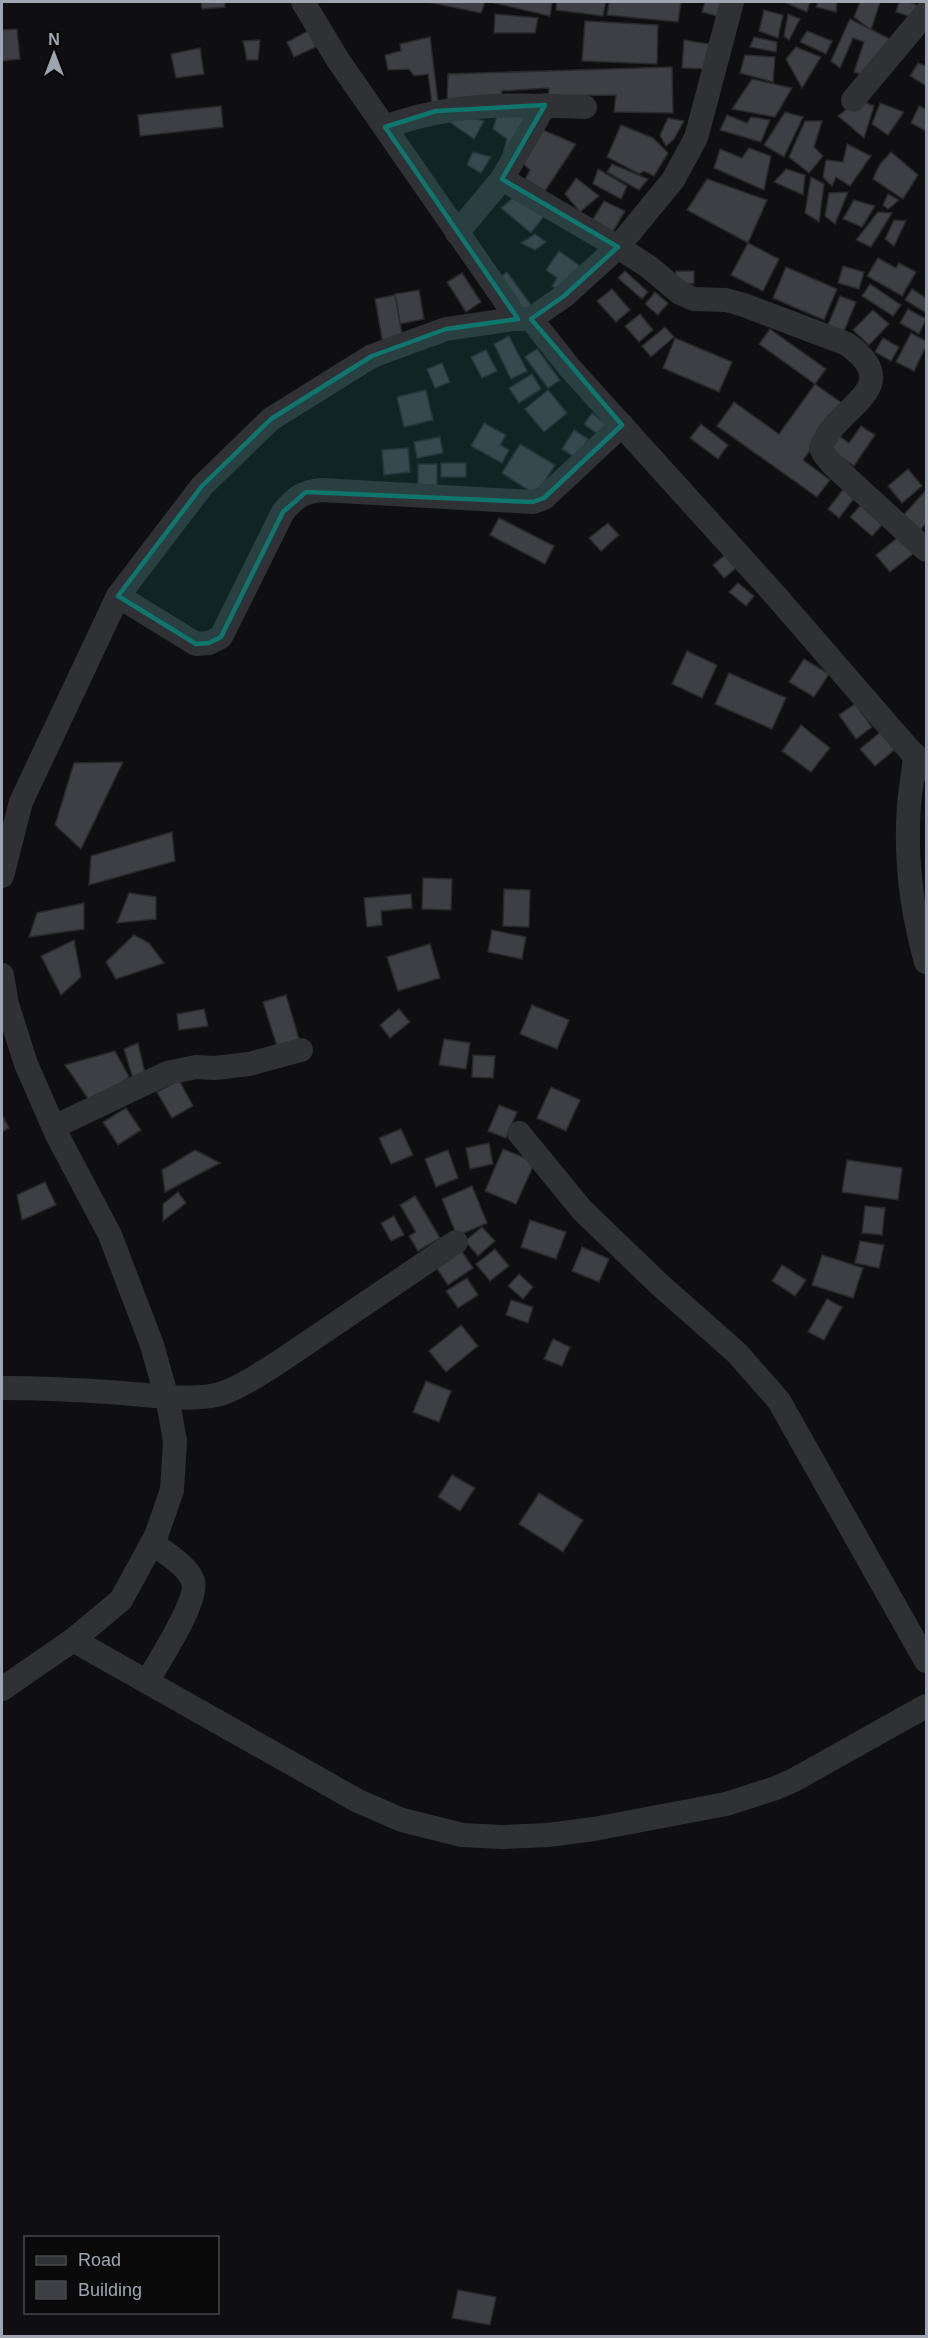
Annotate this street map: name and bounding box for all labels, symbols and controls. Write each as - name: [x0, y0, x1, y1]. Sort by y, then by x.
- north arrow: [24, 24, 84, 84]
- text: N: [48, 31, 60, 48]
- legend: [24, 2236, 219, 2314]
- text: Road: [78, 2250, 121, 2270]
- text: Building: [78, 2280, 142, 2300]

